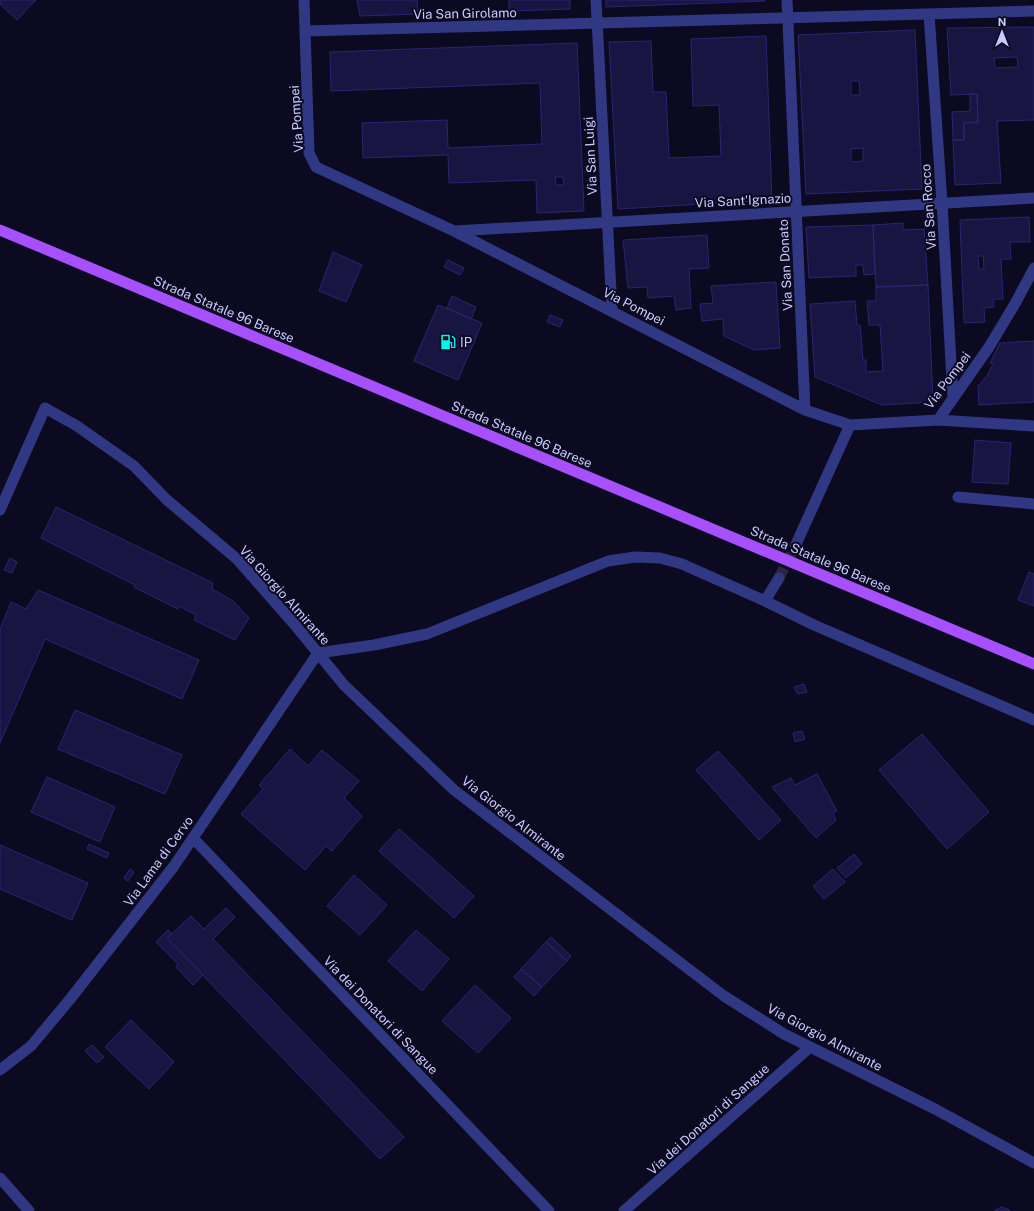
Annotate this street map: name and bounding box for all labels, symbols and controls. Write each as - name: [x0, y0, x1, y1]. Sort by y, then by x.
- street label: Via San Girolamo: [413, 5, 517, 22]
- north arrow: [982, 12, 1022, 52]
- text: N: [998, 16, 1006, 28]
- street label: Via Pompei: [287, 85, 306, 153]
- street label: Via San Luigi: [581, 116, 600, 196]
- street label: Via San Rocco: [918, 163, 939, 250]
- street label: Via Sant'Ignazio: [694, 190, 792, 211]
- street label: Via San Donato: [776, 219, 795, 311]
- street label: Strada Statale 96 Barese: [151, 273, 297, 346]
- street label: Via Pompei: [600, 284, 667, 328]
- fuel station icon: IP: [439, 333, 457, 351]
- place label: IP: [460, 335, 472, 350]
- street label: Via Pompei: [921, 349, 974, 412]
- street label: Strada Statale 96 Barese: [449, 398, 595, 471]
- street label: Strada Statale 96 Barese: [748, 523, 894, 596]
- street label: Via Giorgio Almirante: [236, 543, 333, 648]
- street label: Via Giorgio Almirante: [459, 773, 569, 864]
- street label: Via Lama di Cervo: [121, 813, 196, 909]
- street label: Via dei Donatori di Sangue: [320, 953, 441, 1077]
- street label: Via Giorgio Almirante: [765, 1001, 885, 1074]
- street label: Via dei Donatori di Sangue: [644, 1061, 772, 1178]

